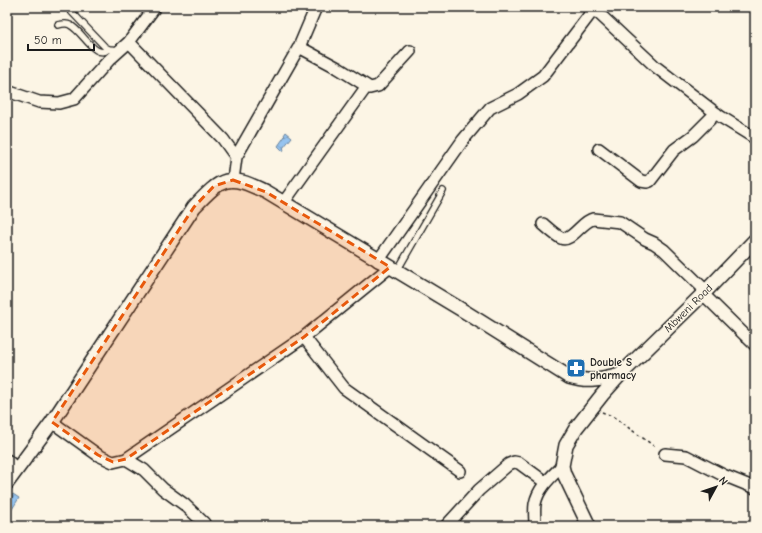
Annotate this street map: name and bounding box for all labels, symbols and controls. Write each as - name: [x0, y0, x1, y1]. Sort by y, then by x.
- scale bar: [28, 26, 94, 52]
- text: 50 m: [34, 33, 62, 47]
- street label: Mbweni Road: [662, 281, 715, 335]
- place label: Double S pharmacy: [590, 356, 636, 382]
- pharmacy icon: Double S pharmacy: [565, 357, 587, 379]
- north arrow: [696, 467, 736, 507]
- text: N: [716, 474, 731, 488]

